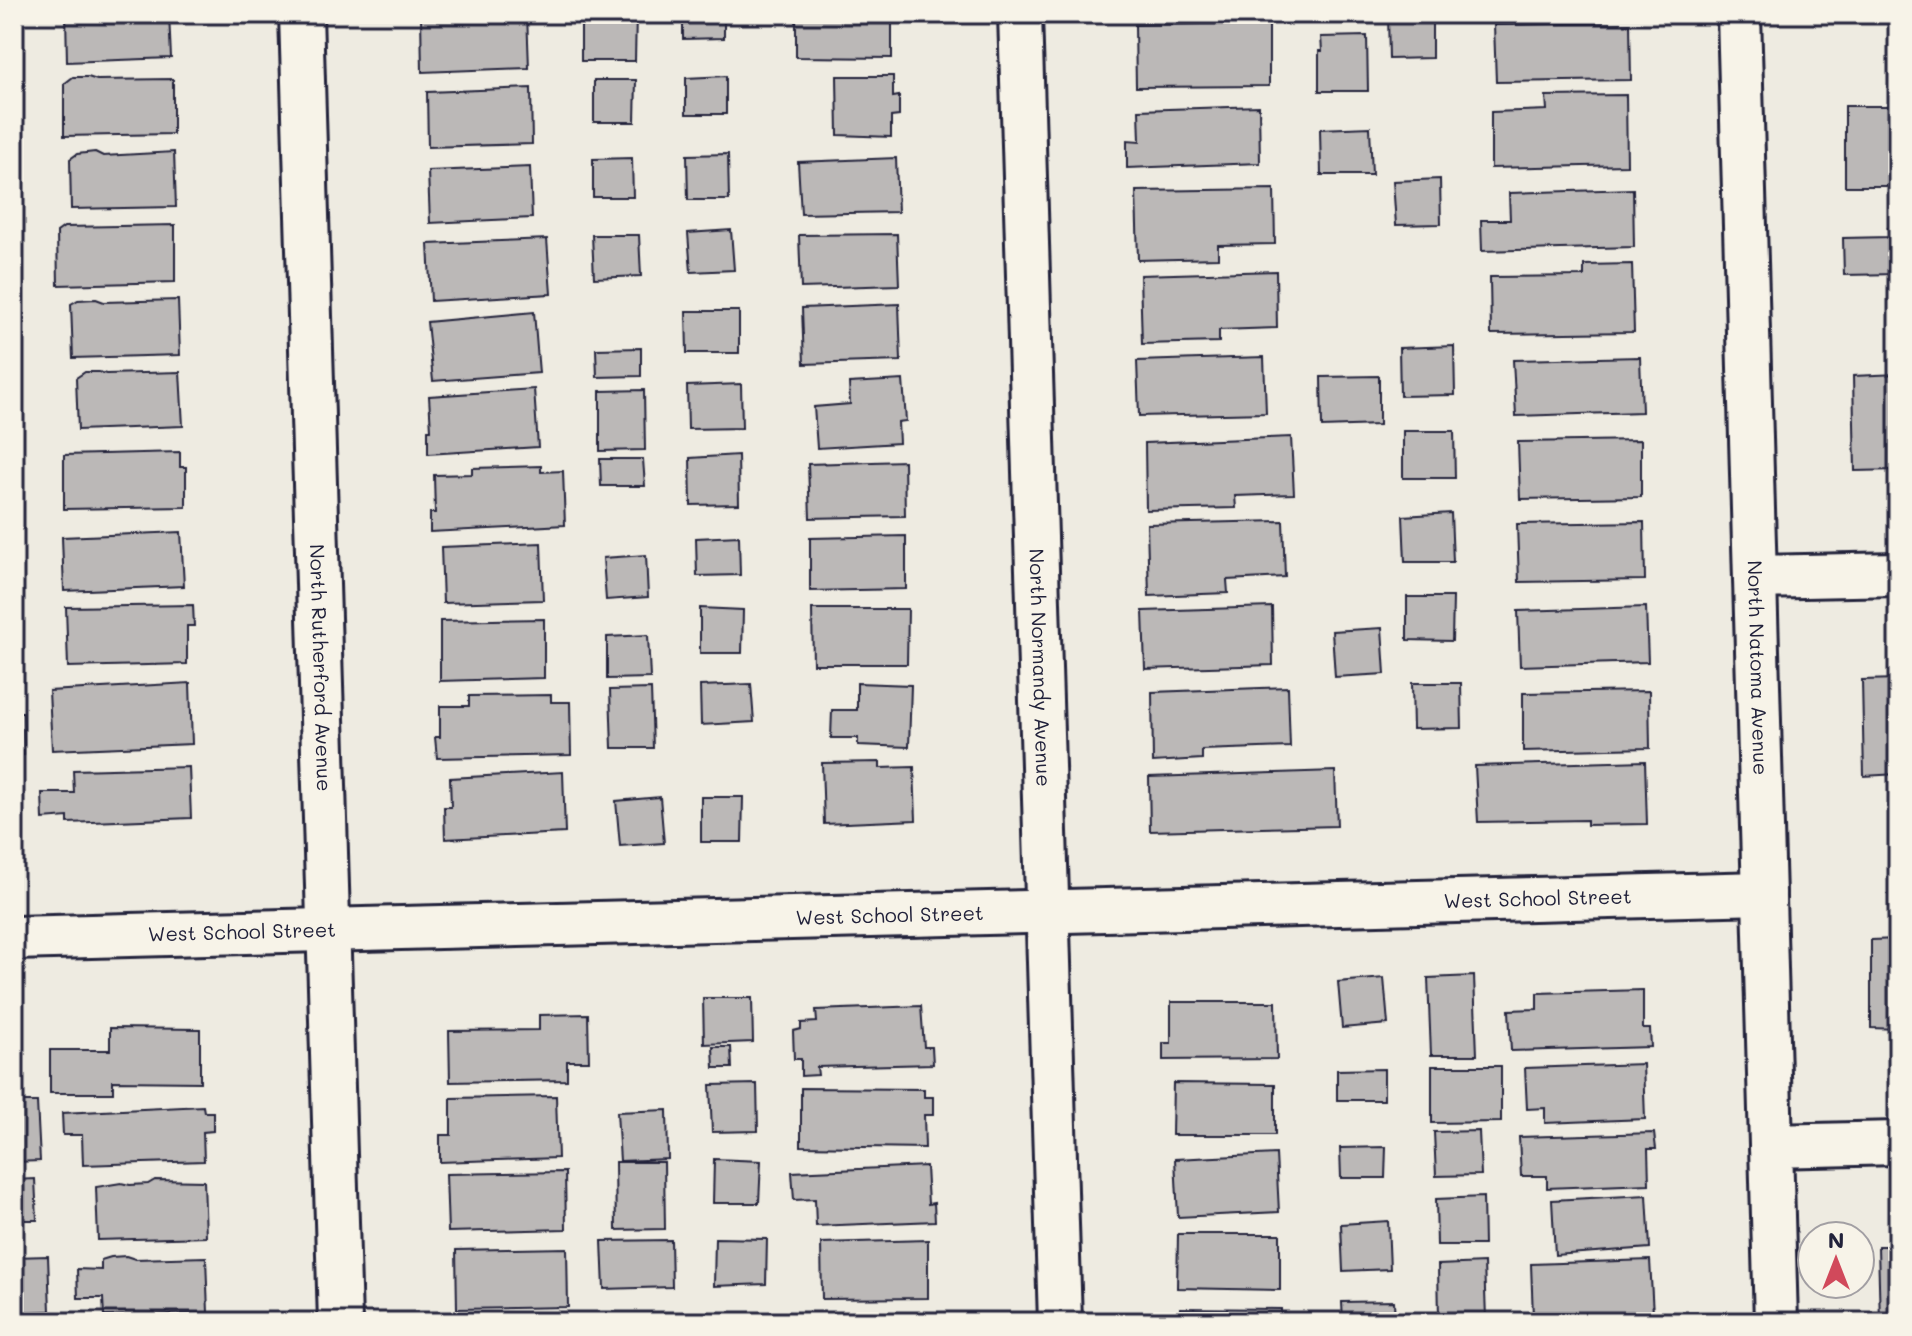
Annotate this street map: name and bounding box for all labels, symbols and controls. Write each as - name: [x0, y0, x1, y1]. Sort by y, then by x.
- street label: North Rutherford Avenue: [305, 544, 338, 792]
- street label: North Normandy Avenue: [1024, 548, 1058, 787]
- street label: North Natoma Avenue: [1742, 560, 1775, 776]
- street label: West School Street: [1443, 882, 1632, 913]
- street label: West School Street: [795, 899, 984, 930]
- street label: West School Street: [148, 916, 336, 947]
- north arrow: [1796, 1220, 1876, 1300]
- text: N: [1828, 1225, 1844, 1254]

